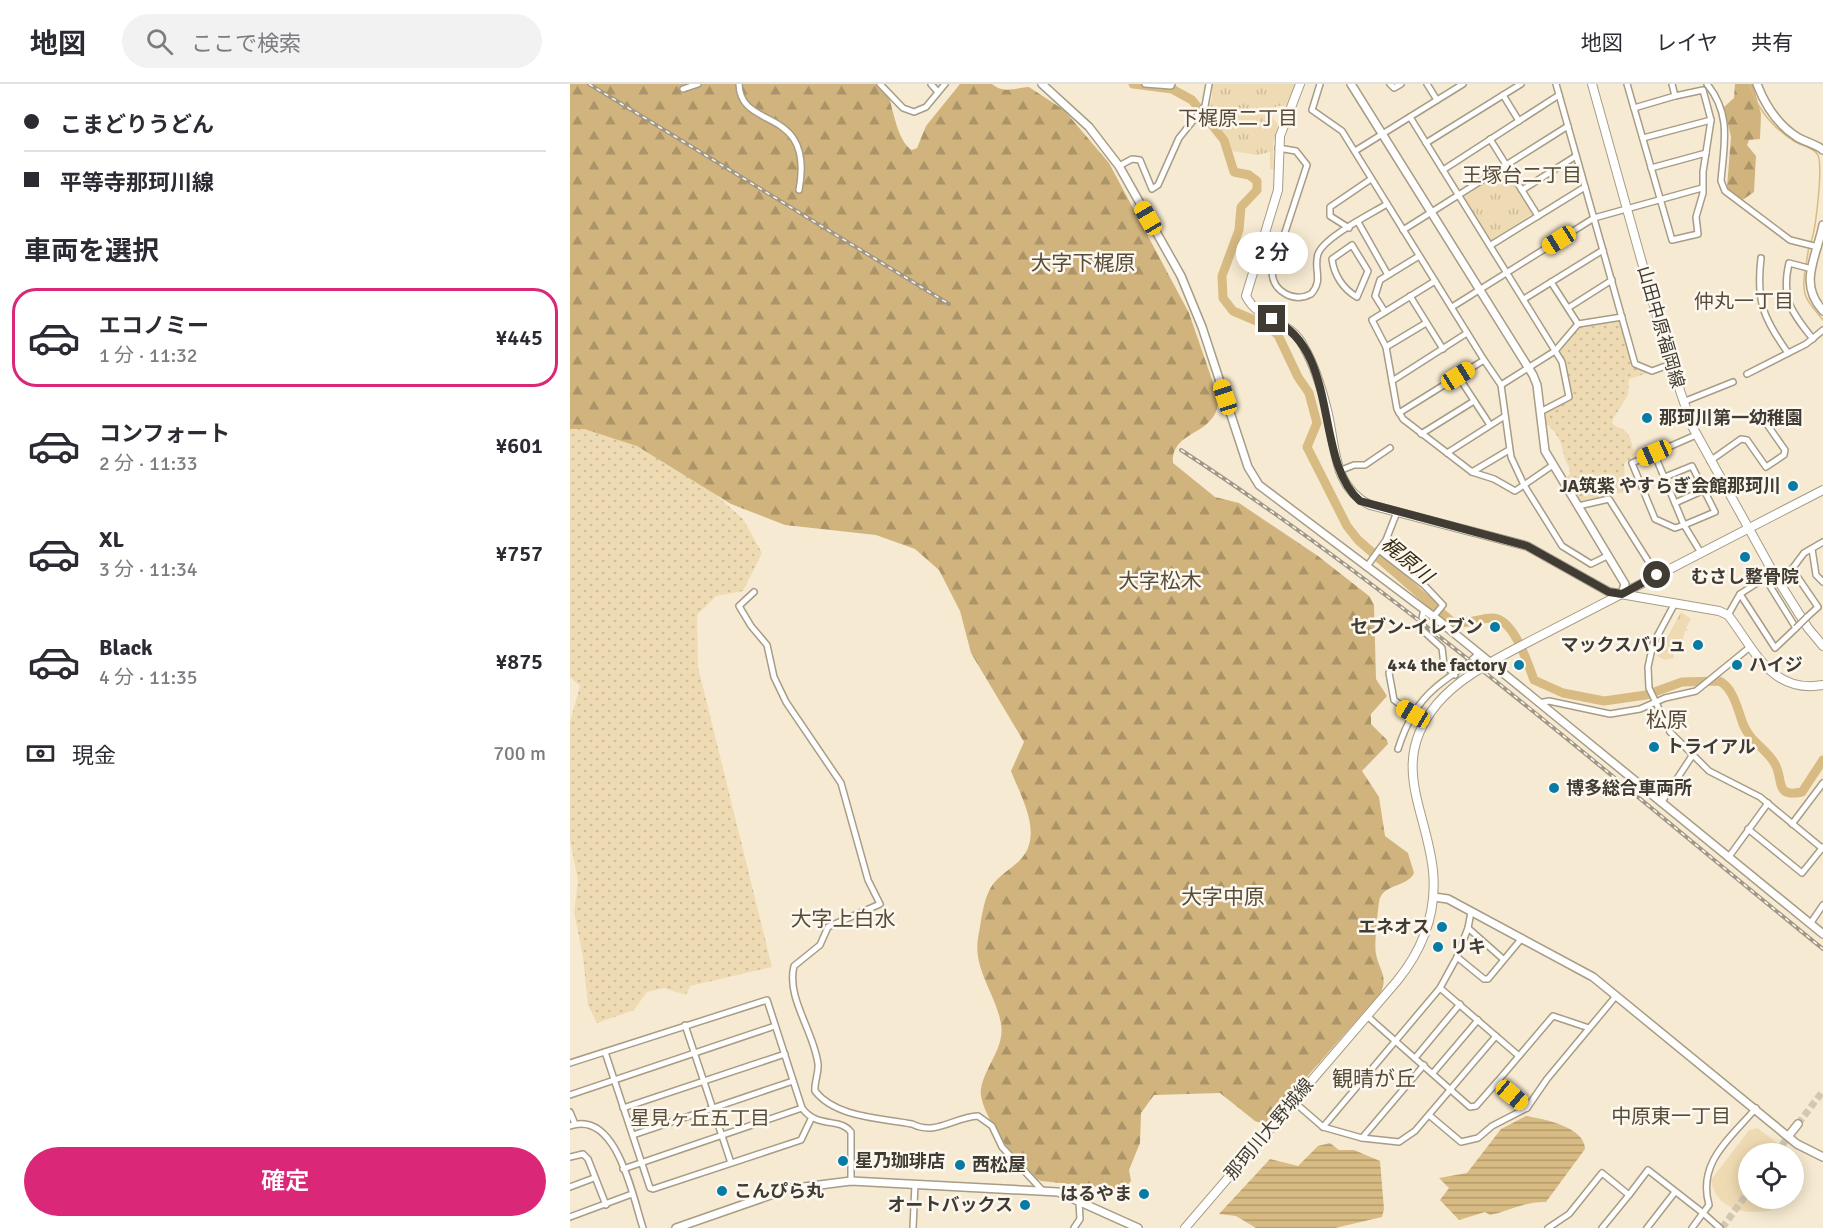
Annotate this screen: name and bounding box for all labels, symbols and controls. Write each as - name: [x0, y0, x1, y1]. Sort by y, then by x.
- search box: [122, 14, 542, 68]
- icon: search: [143, 25, 176, 58]
- text: 地図: [30, 27, 86, 61]
- text: ここで検索: [191, 30, 301, 57]
- text: 地図: [1581, 30, 1623, 56]
- text: レイヤ: [1656, 30, 1718, 56]
- text: 共有: [1751, 30, 1793, 56]
- district label: 下梶原二丁目: [1178, 106, 1298, 131]
- text: こまどりうどん: [60, 111, 214, 138]
- district label: 王塚台二丁目: [1462, 163, 1582, 188]
- text: 平等寺那珂川線: [60, 169, 214, 196]
- car: [1131, 198, 1165, 238]
- car: [1539, 223, 1579, 257]
- callout: 2 分: [1236, 232, 1308, 274]
- text: 車両を選択: [24, 235, 159, 268]
- text: 2 分: [1254, 240, 1290, 265]
- district label: 大字下梶原: [1031, 250, 1136, 276]
- street label: 山田中原福岡線: [1633, 263, 1689, 391]
- district label: 仲丸一丁目: [1694, 289, 1794, 314]
- route end: [1258, 305, 1285, 332]
- icon: car: [27, 311, 81, 365]
- text: エコノミー: [99, 312, 209, 339]
- text: ¥445: [495, 324, 543, 351]
- text: 1 分 · 11:32: [99, 343, 198, 368]
- car: [1438, 359, 1478, 393]
- car: [1211, 377, 1239, 417]
- place label: 那珂川第一幼稚園: [1659, 407, 1803, 429]
- marker: 那珂川第一幼稚園: [1640, 411, 1654, 425]
- icon: car: [27, 419, 81, 473]
- text: コンフォート: [99, 420, 230, 447]
- text: ¥601: [495, 432, 543, 459]
- car: [1634, 437, 1674, 469]
- text: 2 分 · 11:33: [99, 451, 198, 476]
- place label: JA筑紫 やすらぎ会館那珂川: [1559, 475, 1781, 497]
- marker: JA筑紫 やすらぎ会館那珂川: [1786, 479, 1800, 493]
- text: XL: [99, 526, 124, 553]
- icon: car: [27, 527, 81, 581]
- water label: 梶原川: [1376, 531, 1440, 590]
- text: ¥757: [495, 540, 543, 567]
- marker: むさし整骨院: [1738, 550, 1752, 564]
- text: 3 分 · 11:34: [99, 557, 198, 582]
- route start: [1643, 561, 1670, 588]
- place label: むさし整骨院: [1691, 566, 1799, 588]
- district label: 大字松木: [1118, 568, 1202, 594]
- place label: セブン-イレブン: [1350, 616, 1483, 638]
- marker: セブン-イレブン: [1488, 620, 1502, 634]
- text: Black: [99, 634, 153, 661]
- place label: マックスバリュ: [1561, 634, 1686, 656]
- icon: car: [27, 635, 81, 689]
- marker: マックスバリュ: [1691, 638, 1705, 652]
- text: ¥875: [495, 648, 543, 675]
- place label: 4×4 the factory: [1388, 654, 1507, 676]
- place label: ハイジ: [1749, 654, 1803, 676]
- marker: 4×4 the factory: [1512, 658, 1526, 672]
- marker: ハイジ: [1730, 658, 1744, 672]
- text: 4 分 · 11:35: [99, 665, 198, 690]
- car: [1393, 697, 1433, 731]
- district label: 松原: [1646, 707, 1688, 733]
- place label: トライアル: [1666, 736, 1756, 758]
- icon: cash: [24, 737, 57, 770]
- marker: トライアル: [1647, 740, 1661, 754]
- text: 700 m: [493, 741, 546, 766]
- text: 現金: [72, 742, 116, 769]
- place label: 博多総合車両所: [1566, 777, 1692, 799]
- marker: 博多総合車両所: [1547, 781, 1561, 795]
- district label: 大字中原: [1181, 884, 1265, 910]
- district label: 大字上白水: [791, 906, 896, 932]
- place label: エネオス: [1358, 916, 1430, 938]
- marker: エネオス: [1435, 920, 1449, 934]
- place label: リキ: [1450, 936, 1486, 958]
- marker: リキ: [1431, 940, 1445, 954]
- district label: 観晴が丘: [1332, 1066, 1416, 1092]
- street label: 那珂川大野城線: [1220, 1074, 1318, 1184]
- car: [1492, 1077, 1532, 1113]
- district label: 中原東一丁目: [1611, 1104, 1731, 1129]
- district label: 星見ヶ丘五丁目: [630, 1106, 770, 1131]
- map controls: [1738, 1143, 1804, 1209]
- button: locate: [1738, 1143, 1804, 1209]
- button: 確定: [24, 1147, 546, 1216]
- place label: 星乃珈琲店: [855, 1150, 945, 1172]
- marker: 星乃珈琲店: [836, 1154, 850, 1168]
- place label: 西松屋: [972, 1154, 1026, 1176]
- marker: 西松屋: [953, 1158, 967, 1172]
- place label: こんぴら丸: [734, 1180, 824, 1202]
- place label: はるやま: [1060, 1183, 1132, 1205]
- marker: こんぴら丸: [715, 1184, 729, 1198]
- marker: はるやま: [1137, 1187, 1151, 1201]
- place label: オートバックス: [888, 1194, 1013, 1216]
- marker: オートバックス: [1018, 1198, 1032, 1212]

